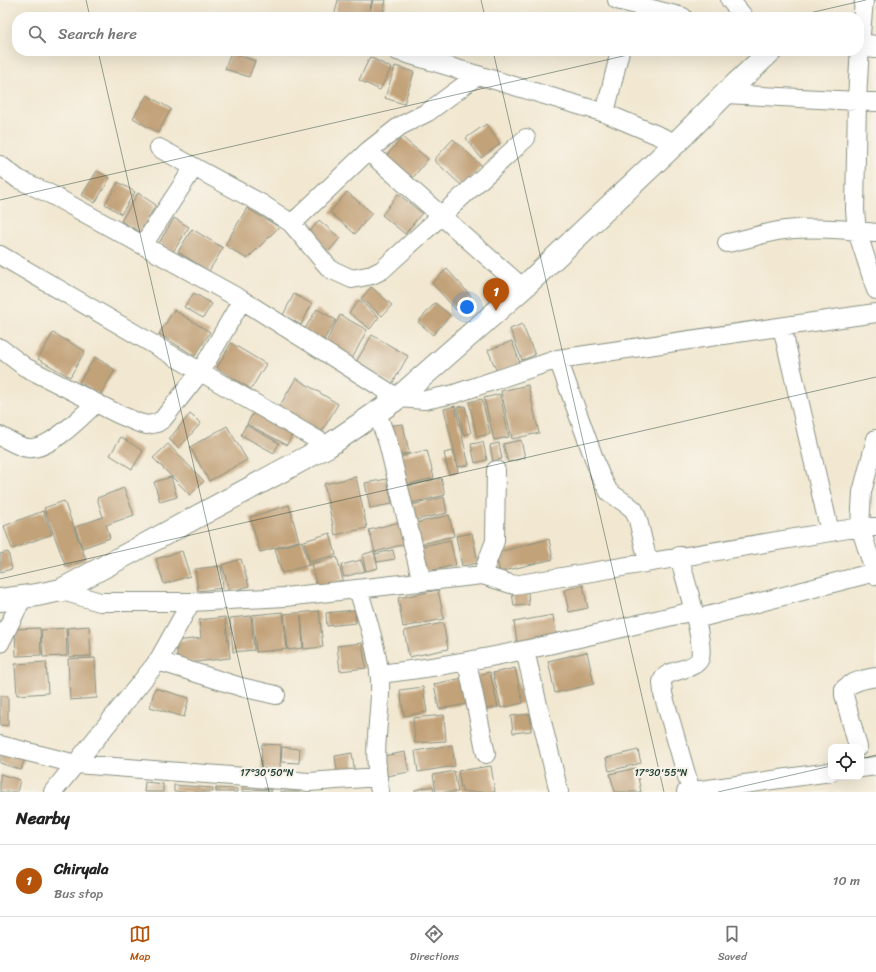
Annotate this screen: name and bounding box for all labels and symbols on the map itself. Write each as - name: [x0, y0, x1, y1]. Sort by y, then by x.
- pin: 1: [483, 278, 509, 311]
- your location: [457, 297, 477, 317]
- text: 17°30'50"N: [240, 764, 294, 782]
- text: 17°30'55"N: [634, 764, 688, 782]

